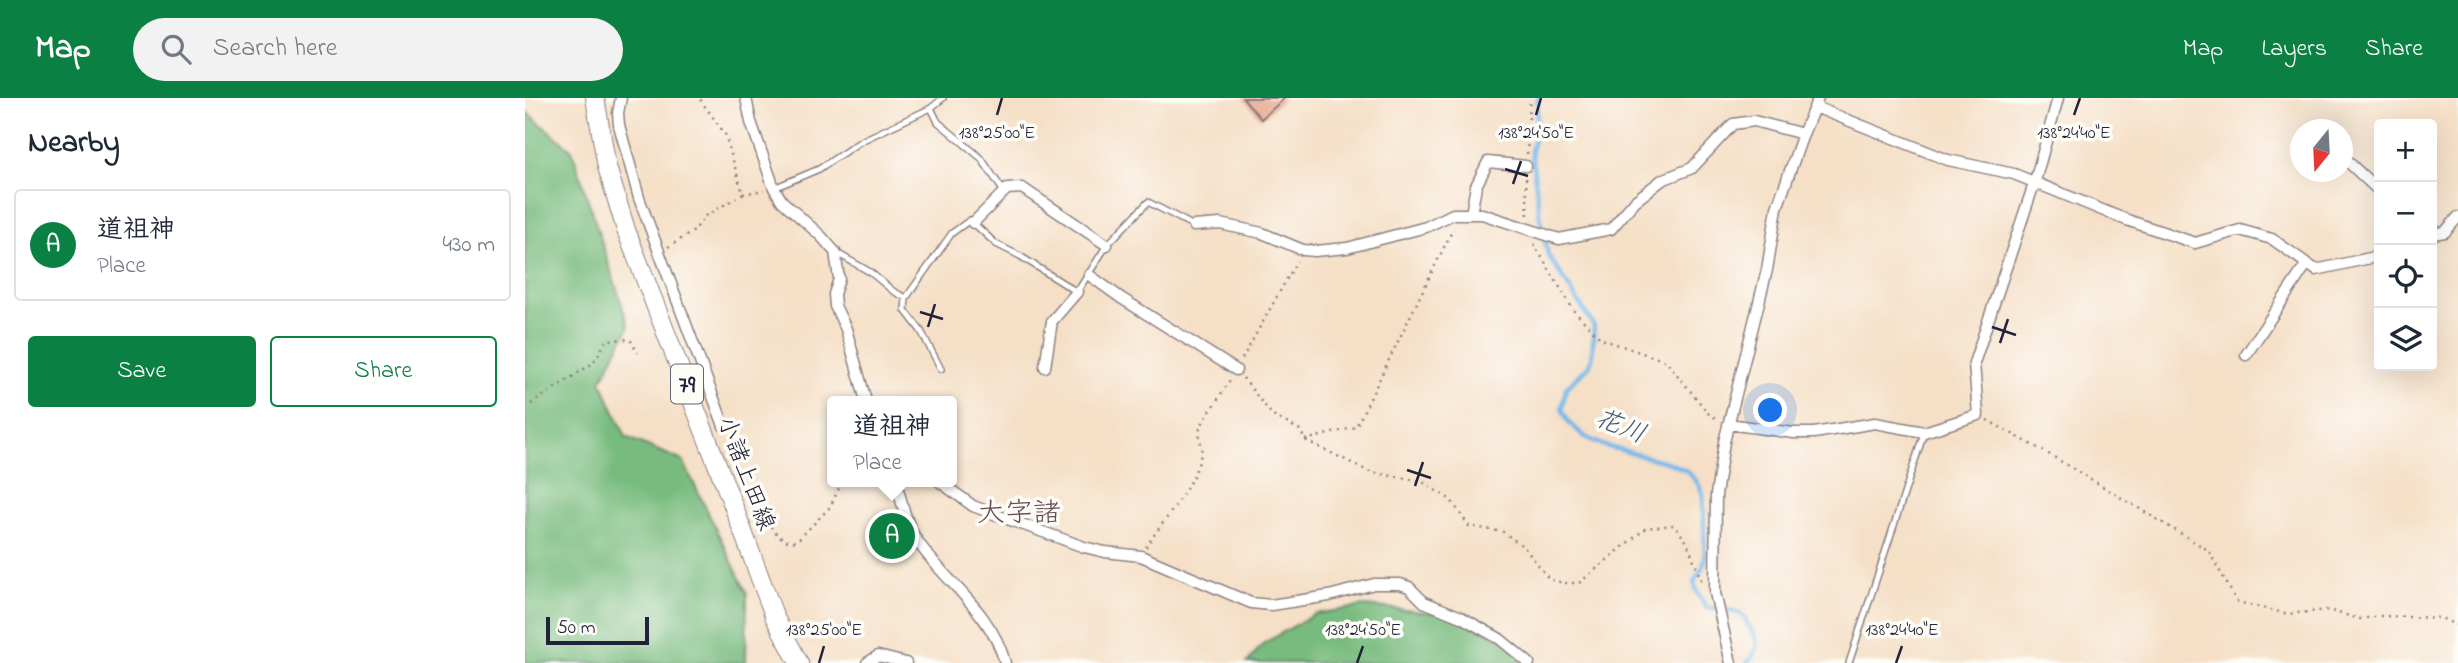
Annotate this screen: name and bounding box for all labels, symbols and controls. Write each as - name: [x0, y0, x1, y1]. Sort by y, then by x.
- search box: [133, 18, 623, 81]
- text: Map: [35, 25, 91, 73]
- icon: search: [157, 30, 195, 68]
- text: Search here: [213, 30, 337, 68]
- text: Map: [2183, 32, 2223, 67]
- text: Layers: [2261, 32, 2327, 67]
- text: Share: [2365, 32, 2423, 67]
- north arrow: [2290, 119, 2353, 182]
- map controls: [2374, 119, 2437, 371]
- button: +: [2374, 119, 2437, 182]
- text: 138°25'00"E: [959, 121, 1035, 147]
- text: 138°24'50"E: [1498, 121, 1574, 147]
- text: 138°24'40"E: [2037, 121, 2111, 147]
- text: Nearby: [28, 122, 120, 166]
- button: −: [2374, 182, 2437, 245]
- text: 道祖神: [97, 212, 175, 250]
- text: A: [46, 229, 60, 262]
- text: 430 m: [442, 229, 495, 262]
- button: locate: [2374, 245, 2437, 308]
- text: Place: [97, 250, 146, 283]
- button: layers: [2374, 308, 2437, 371]
- button: Save: [28, 336, 256, 407]
- button: Share: [270, 336, 497, 407]
- road number: 79: [671, 364, 703, 404]
- your location: [1753, 393, 1787, 427]
- popup: [827, 396, 957, 487]
- water label: 花川: [1589, 400, 1651, 455]
- text: 道祖神: [853, 409, 931, 447]
- street label: 小諸上田線: [707, 412, 783, 536]
- text: Place: [853, 447, 902, 480]
- district label: 大字諸: [977, 494, 1061, 535]
- pin: A: [869, 510, 915, 562]
- scale bar: [546, 614, 649, 646]
- text: 50 m: [557, 615, 596, 642]
- text: 138°25'00"E: [786, 618, 862, 644]
- text: 138°24'50"E: [1325, 618, 1401, 644]
- text: 138°24'40"E: [1865, 618, 1939, 644]

